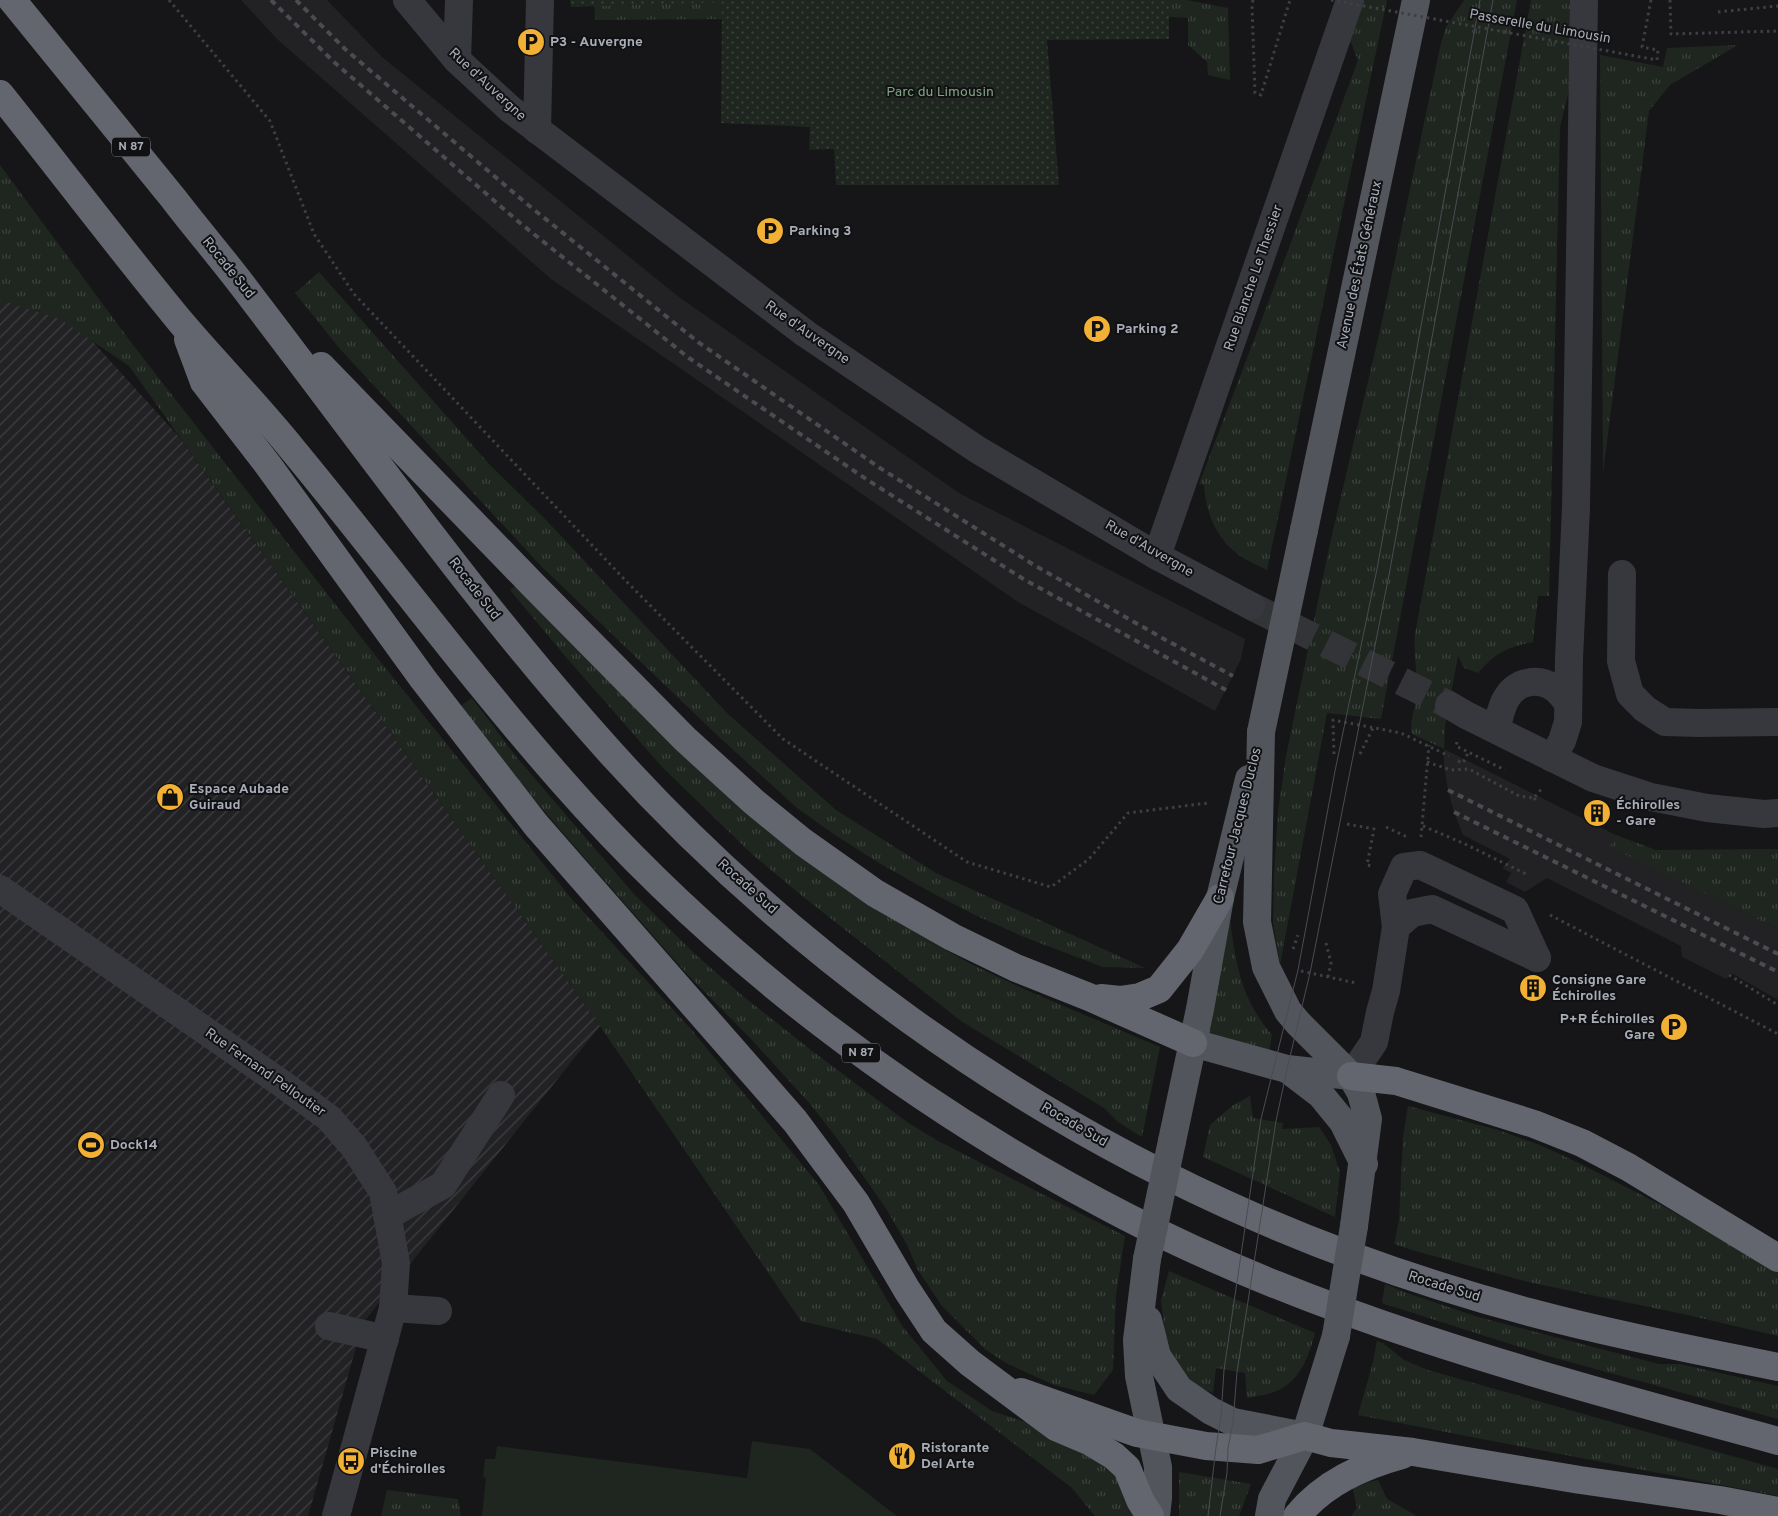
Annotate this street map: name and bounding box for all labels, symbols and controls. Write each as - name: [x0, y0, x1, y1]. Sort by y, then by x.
- street label: Passerelle du Limousin: [1468, 6, 1612, 48]
- parking icon: P3 - Auvergne: [516, 27, 546, 57]
- place label: P3 - Auvergne: [550, 34, 643, 51]
- street label: Rue d'Auvergne: [445, 45, 529, 125]
- park label: Parc du Limousin: [886, 84, 994, 101]
- road number: N 87: [112, 138, 150, 156]
- street label: Avenue des États Généraux: [1333, 179, 1386, 351]
- street label: Rue Blanche Le Thessier: [1221, 202, 1287, 353]
- parking icon: Parking 3: [755, 216, 785, 246]
- place label: Parking 3: [789, 223, 851, 240]
- street label: Rocade Sud: [198, 234, 258, 302]
- street label: Rue d'Auvergne: [761, 297, 853, 369]
- parking icon: Parking 2: [1082, 314, 1112, 344]
- place label: Parking 2: [1116, 321, 1179, 338]
- street label: Rue d'Auvergne: [1102, 517, 1196, 581]
- street label: Rocade Sud: [444, 555, 504, 623]
- street label: Carrefour Jacques Duclos: [1210, 746, 1266, 906]
- place label: Espace Aubade Guiraud: [189, 781, 289, 814]
- shop icon: Espace Aubade Guiraud: [155, 782, 185, 812]
- place label: Échirolles - Gare: [1616, 796, 1680, 830]
- building icon: Échirolles - Gare: [1582, 798, 1612, 828]
- street label: Rocade Sud: [714, 856, 780, 918]
- place label: Consigne Gare Échirolles: [1552, 972, 1646, 1005]
- building icon: Consigne Gare Échirolles: [1518, 973, 1548, 1003]
- place label: P+R Échirolles Gare: [1560, 1010, 1655, 1044]
- parking icon: P+R Échirolles Gare: [1659, 1012, 1689, 1042]
- street label: Rue Fernand Pelloutier: [201, 1025, 329, 1121]
- road number: N 87: [842, 1044, 880, 1062]
- street label: Rocade Sud: [1038, 1099, 1110, 1151]
- sports icon: Dock14: [76, 1130, 106, 1160]
- place label: Dock14: [110, 1137, 158, 1154]
- street label: Rocade Sud: [1406, 1268, 1482, 1306]
- place label: Ristorante Del Arte: [921, 1440, 990, 1473]
- restaurant icon: Ristorante Del Arte: [887, 1441, 917, 1471]
- place label: Piscine d'Échirolles: [370, 1445, 446, 1478]
- bus stop icon: Piscine d'Échirolles: [336, 1446, 366, 1476]

